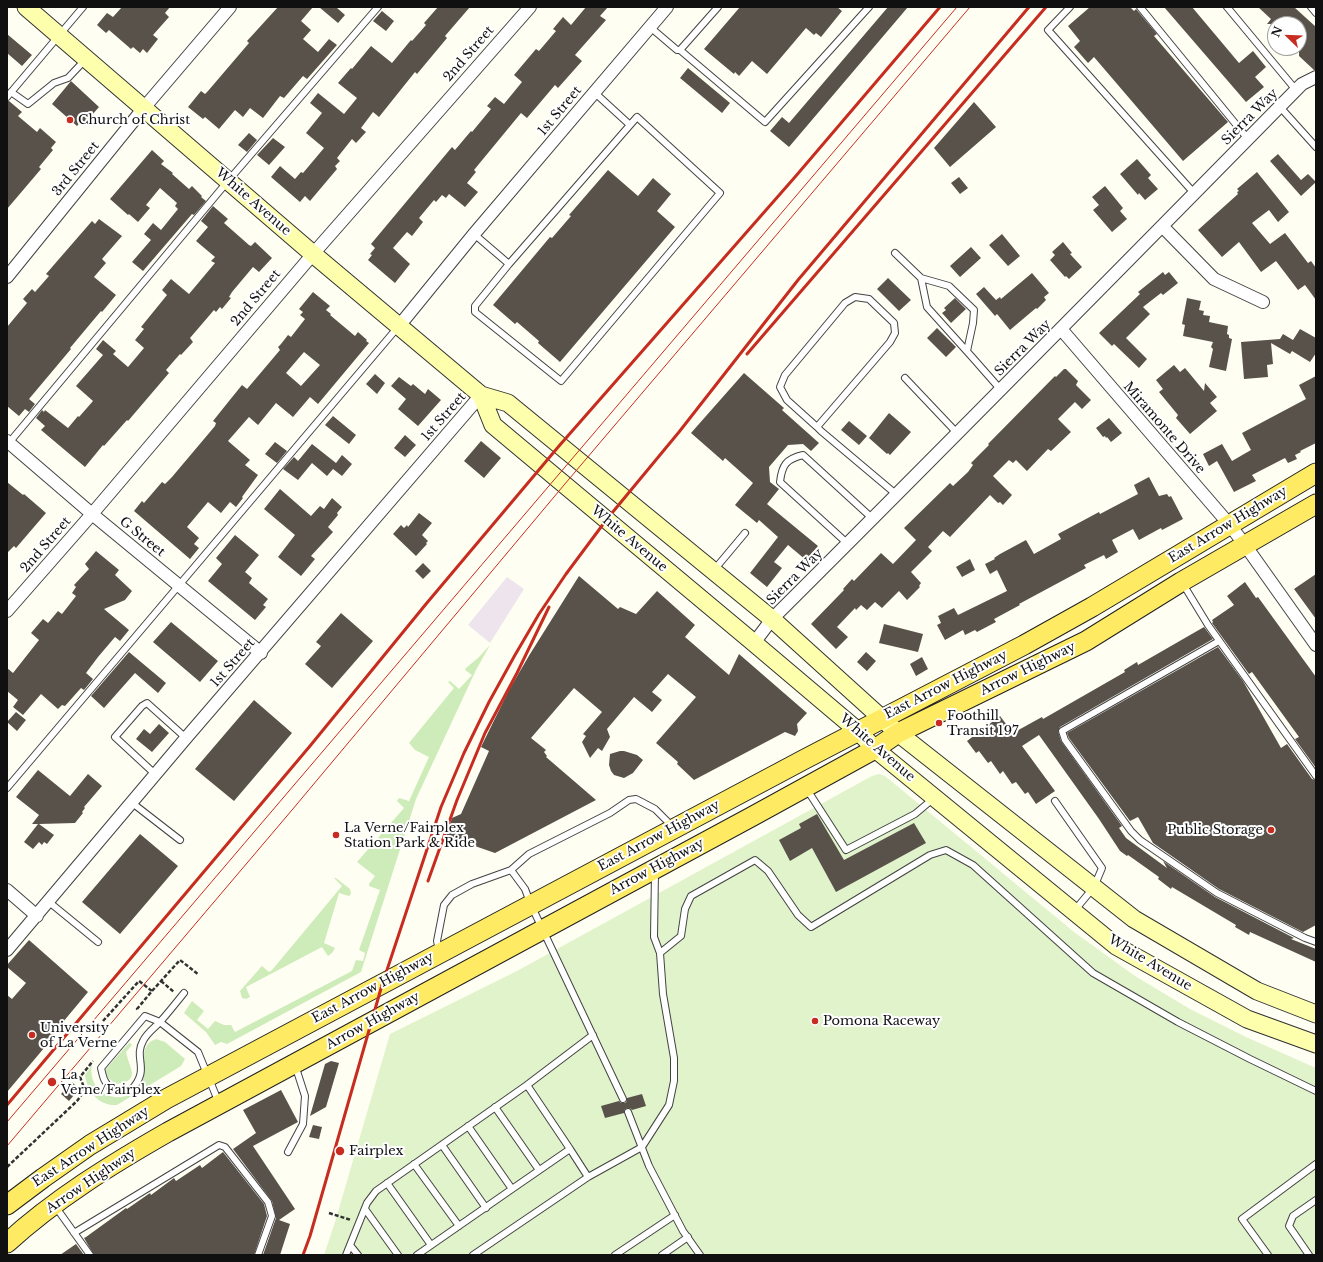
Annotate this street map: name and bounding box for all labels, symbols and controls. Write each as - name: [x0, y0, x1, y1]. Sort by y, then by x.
- north arrow: [1267, 16, 1307, 56]
- street label: 2nd Street: [441, 23, 497, 85]
- text: N: [1268, 24, 1285, 39]
- street label: 1st Street: [535, 83, 585, 139]
- street label: Sierra Way: [1219, 86, 1281, 148]
- place label: Church of Christ: [78, 112, 190, 128]
- marker: Church of Christ: [65, 115, 75, 125]
- street label: 3rd Street: [49, 139, 103, 199]
- street label: White Avenue: [212, 165, 294, 239]
- street label: 2nd Street: [228, 267, 284, 329]
- street label: Sierra Way: [992, 317, 1054, 379]
- street label: Miramonte Drive: [1120, 379, 1208, 477]
- street label: 1st Street: [419, 389, 469, 445]
- street label: East Arrow Highway: [1166, 483, 1290, 567]
- street label: White Avenue: [588, 503, 670, 575]
- street label: 2nd Street: [18, 514, 74, 576]
- street label: G Street: [116, 514, 168, 560]
- street label: Sierra Way: [764, 546, 826, 608]
- street label: 1st Street: [208, 635, 258, 691]
- street label: Arrow Highway: [978, 639, 1078, 699]
- street label: East Arrow Highway: [882, 647, 1010, 723]
- place label: Foothill Transit 197: [947, 708, 1019, 739]
- street label: White Avenue: [836, 711, 918, 785]
- marker: Foothill Transit 197: [934, 718, 944, 728]
- street label: East Arrow Highway: [595, 797, 723, 875]
- place label: La Verne/Fairplex Station Park & Ride: [344, 820, 475, 851]
- place label: Public Storage: [1167, 822, 1263, 838]
- marker: Public Storage: [1266, 825, 1276, 835]
- marker: La Verne/Fairplex Station Park & Ride: [331, 830, 341, 840]
- street label: Arrow Highway: [607, 836, 707, 898]
- street label: White Avenue: [1105, 932, 1195, 994]
- street label: East Arrow Highway: [309, 949, 437, 1027]
- street label: Arrow Highway: [324, 989, 422, 1053]
- place label: Pomona Raceway: [823, 1013, 940, 1029]
- marker: Pomona Raceway: [810, 1016, 820, 1026]
- place label: University of La Verne: [40, 1020, 117, 1051]
- marker: University of La Verne: [27, 1030, 37, 1040]
- place label: La Verne/Fairplex: [61, 1067, 161, 1098]
- marker: La Verne/Fairplex: [46, 1076, 58, 1088]
- street label: East Arrow Highway: [30, 1104, 152, 1190]
- place label: Fairplex: [349, 1143, 403, 1159]
- street label: Arrow Highway: [43, 1145, 139, 1217]
- marker: Fairplex: [334, 1145, 346, 1157]

